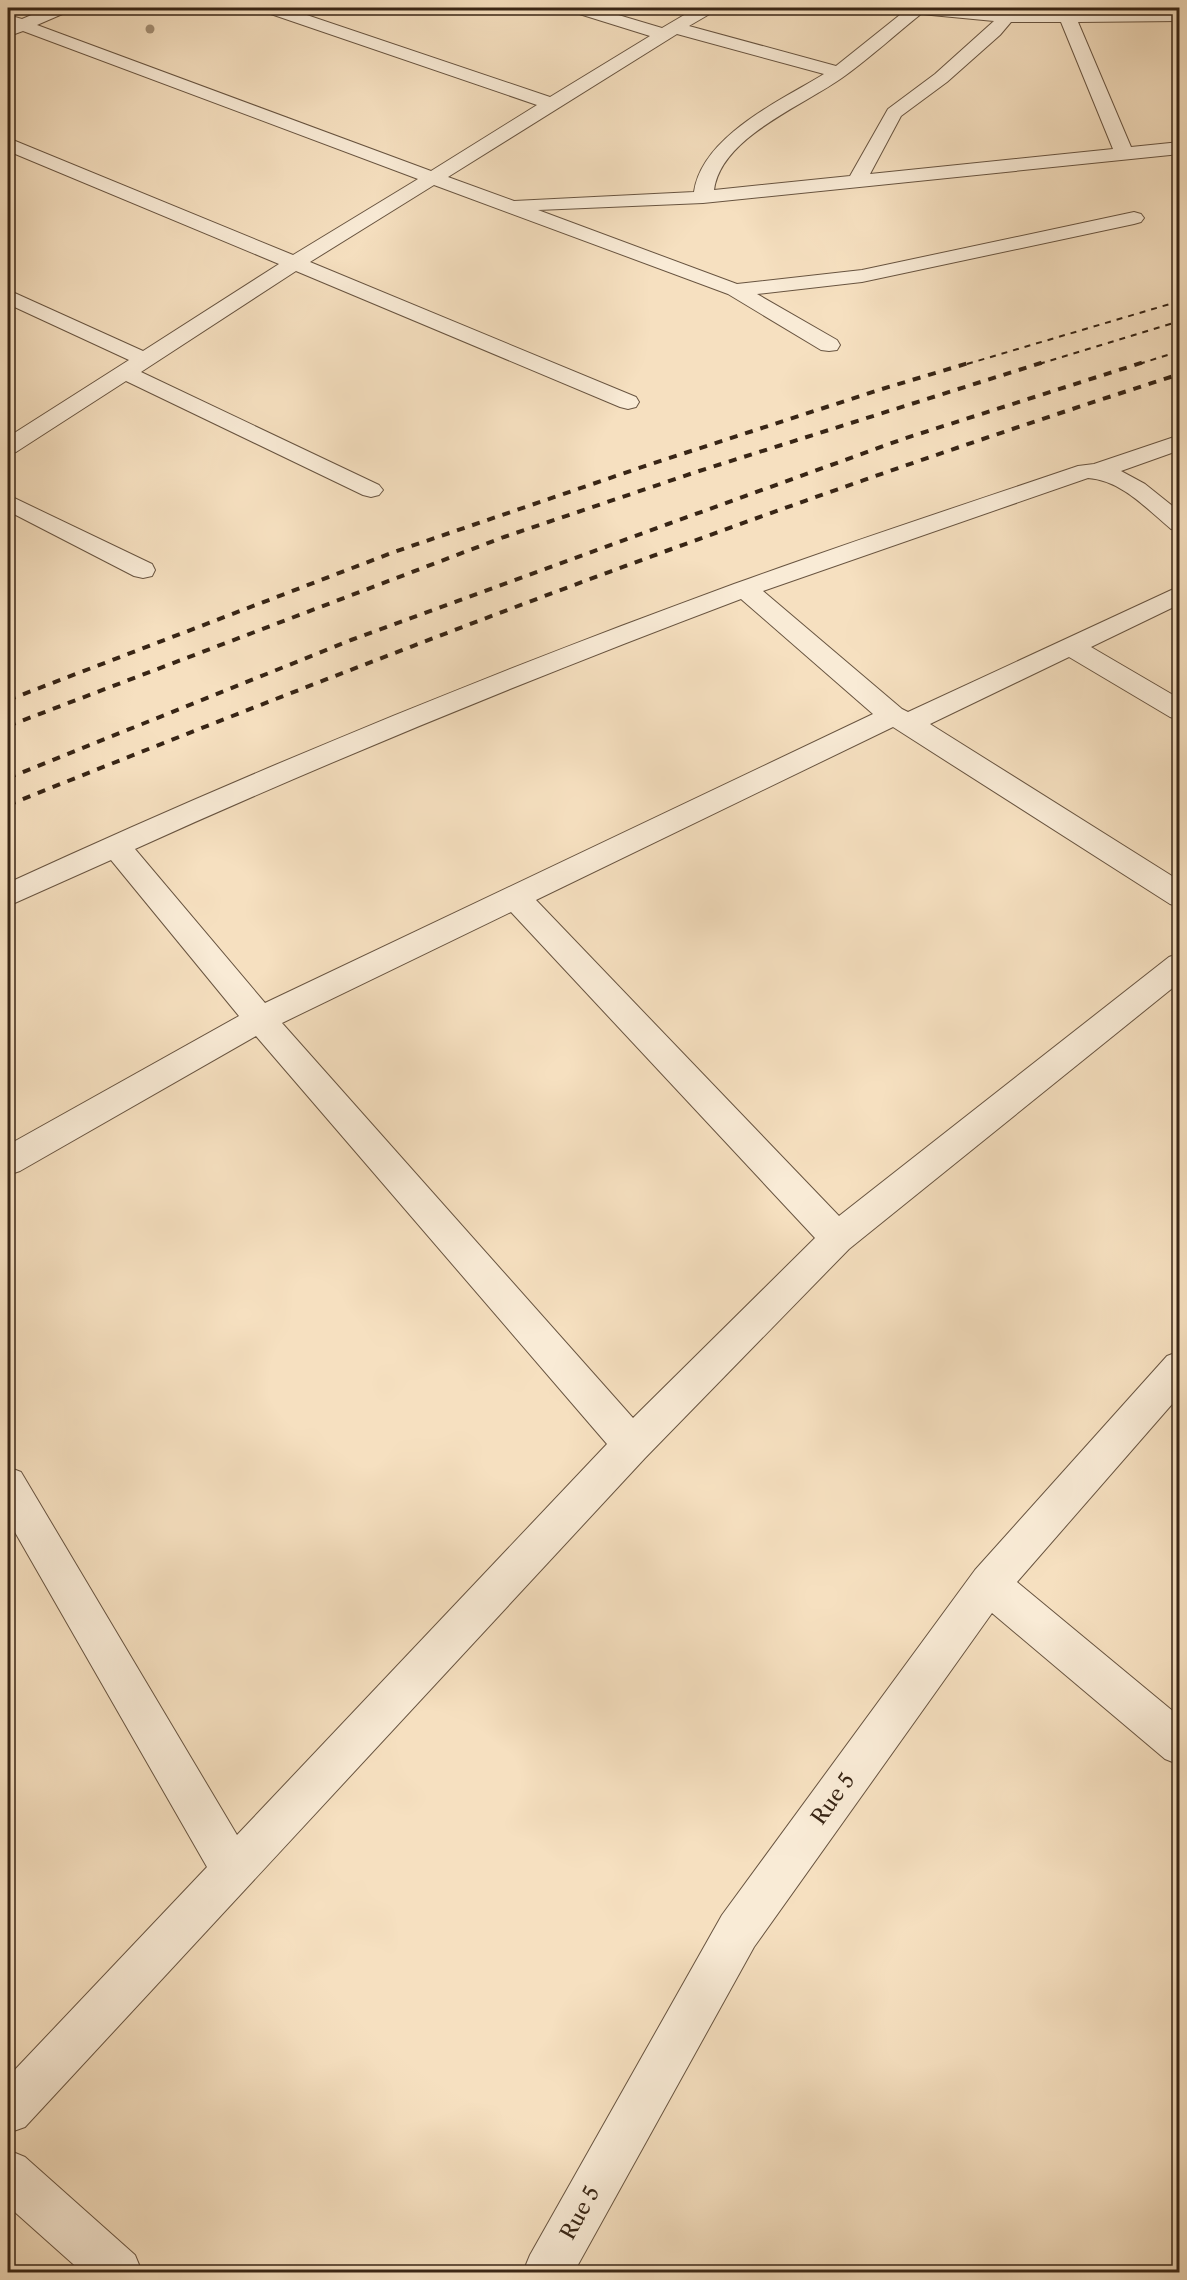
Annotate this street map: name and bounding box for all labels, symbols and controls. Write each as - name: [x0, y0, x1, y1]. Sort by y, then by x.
- street label: Rue 5: [806, 1768, 859, 1829]
- street label: Rue 5: [555, 2182, 604, 2244]

